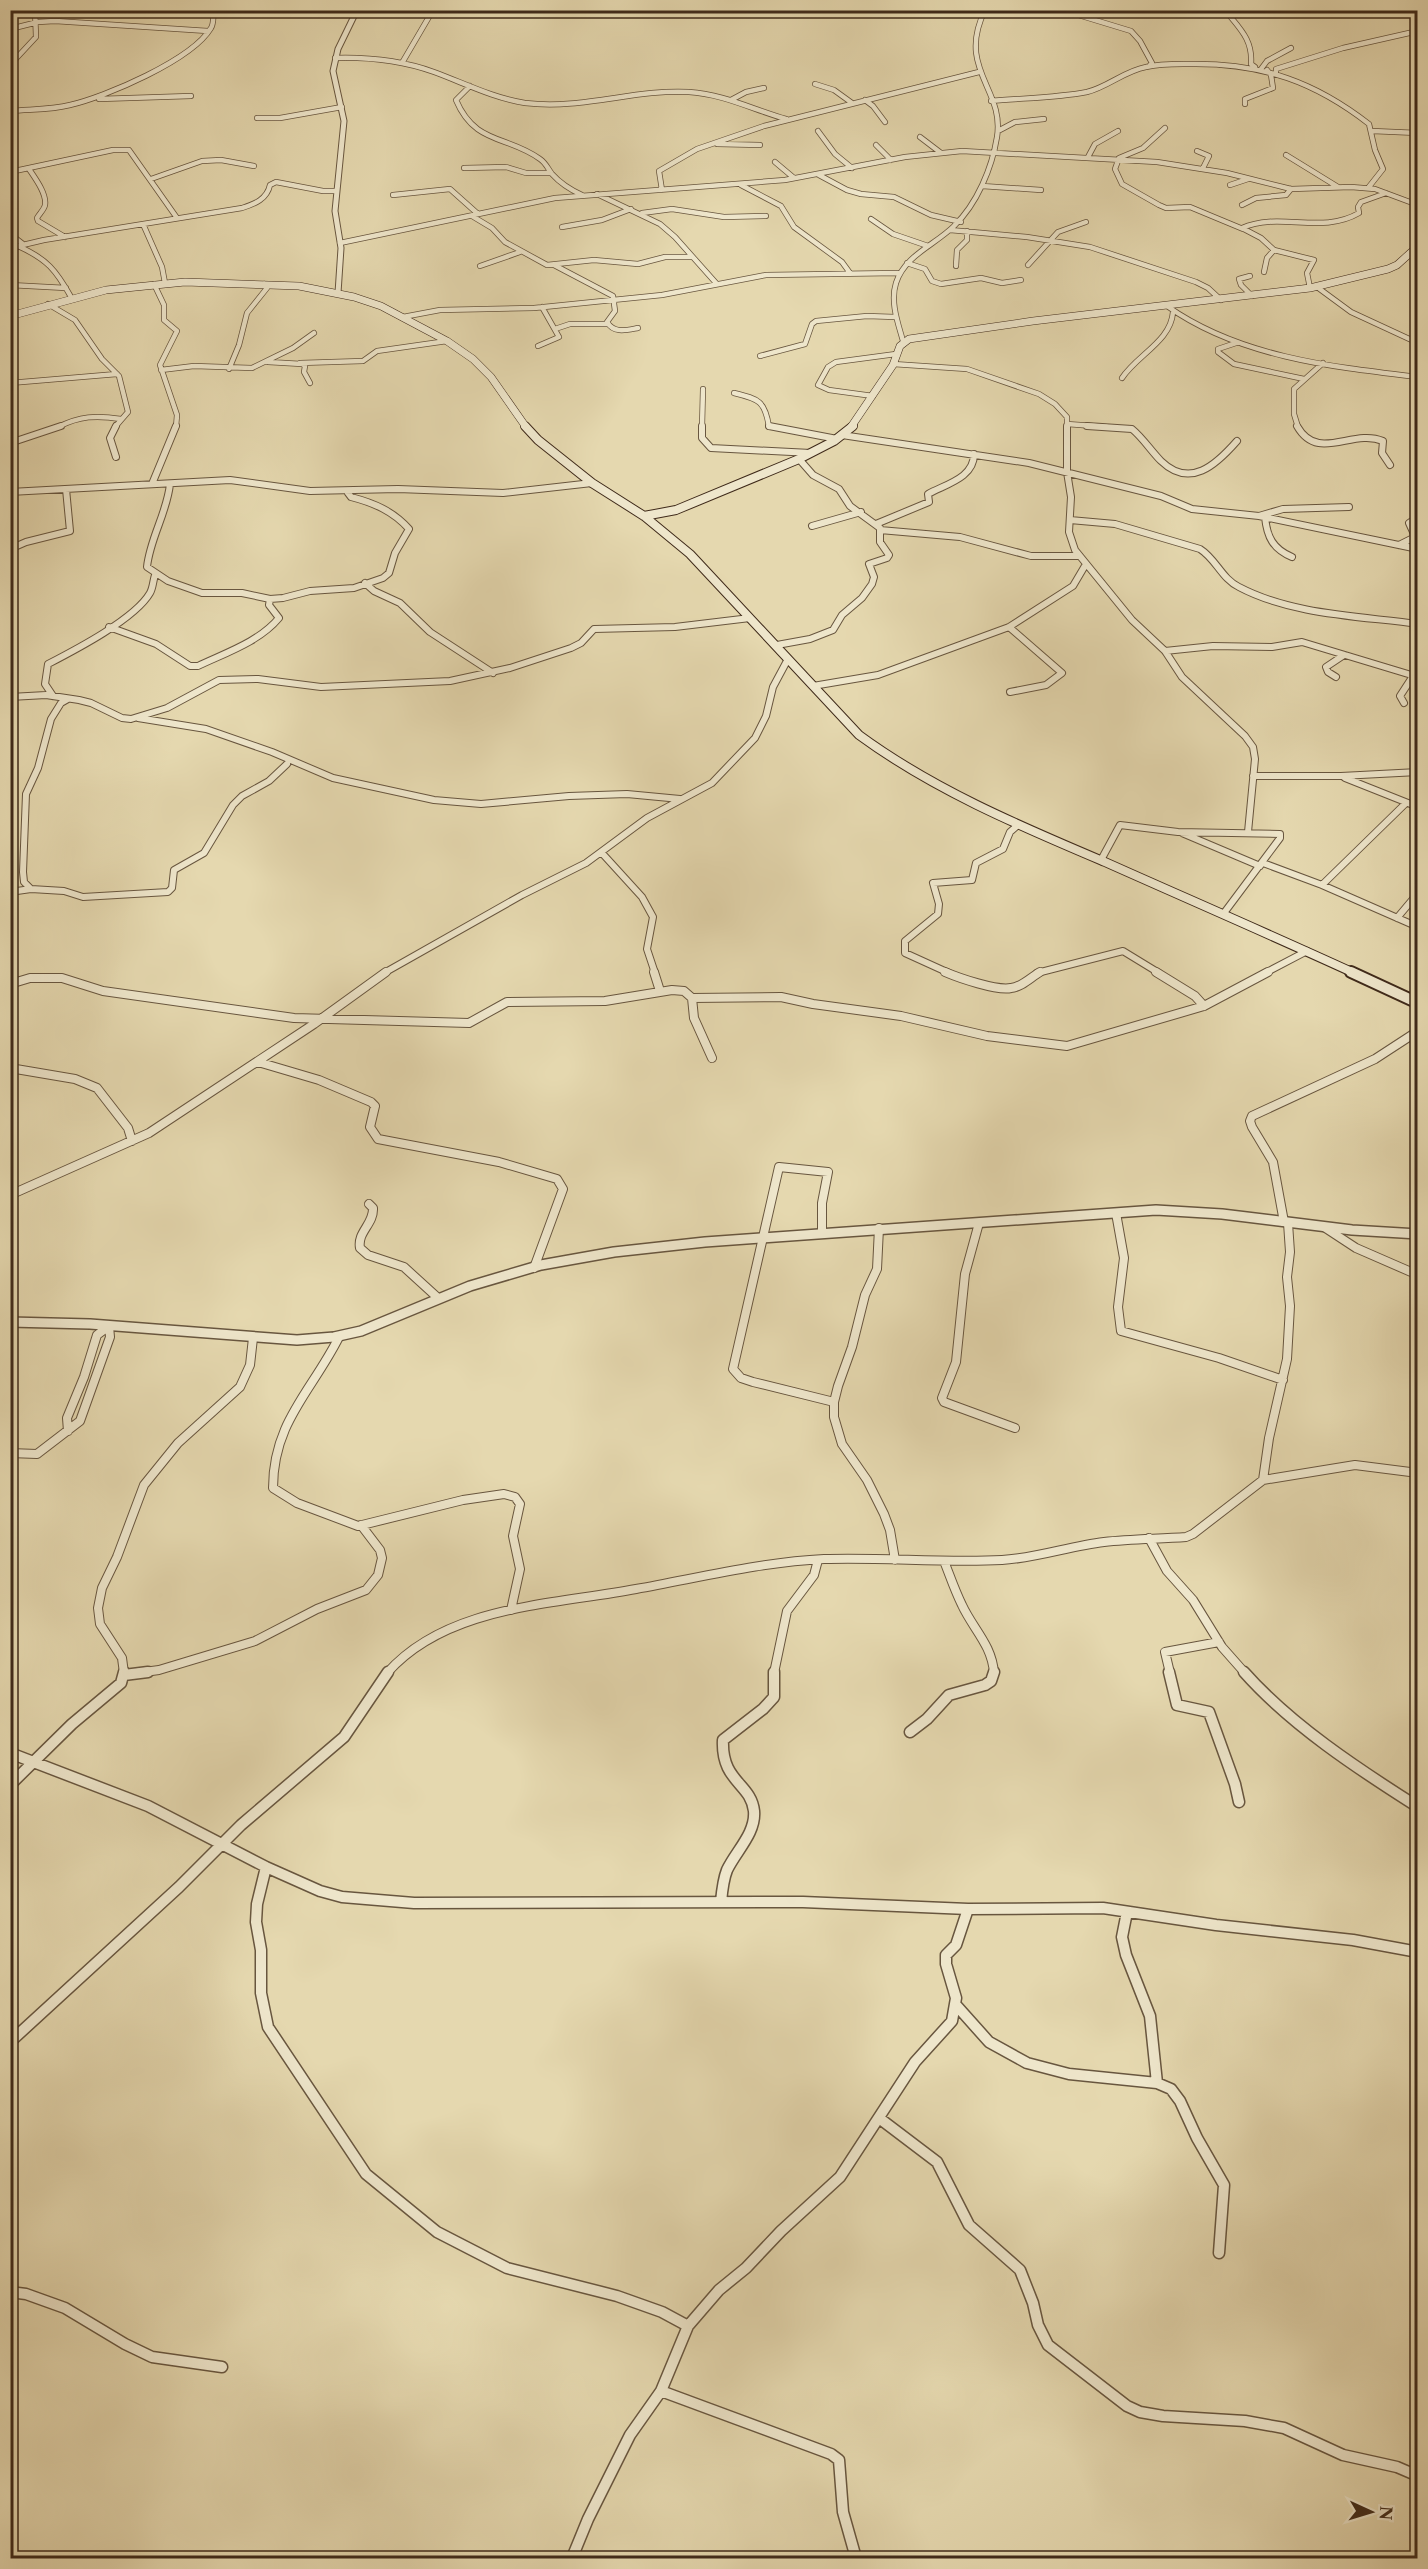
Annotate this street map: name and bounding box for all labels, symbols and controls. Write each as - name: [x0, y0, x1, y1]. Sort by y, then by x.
- north arrow: [1341, 2482, 1401, 2542]
- text: N: [1375, 2505, 1396, 2521]

